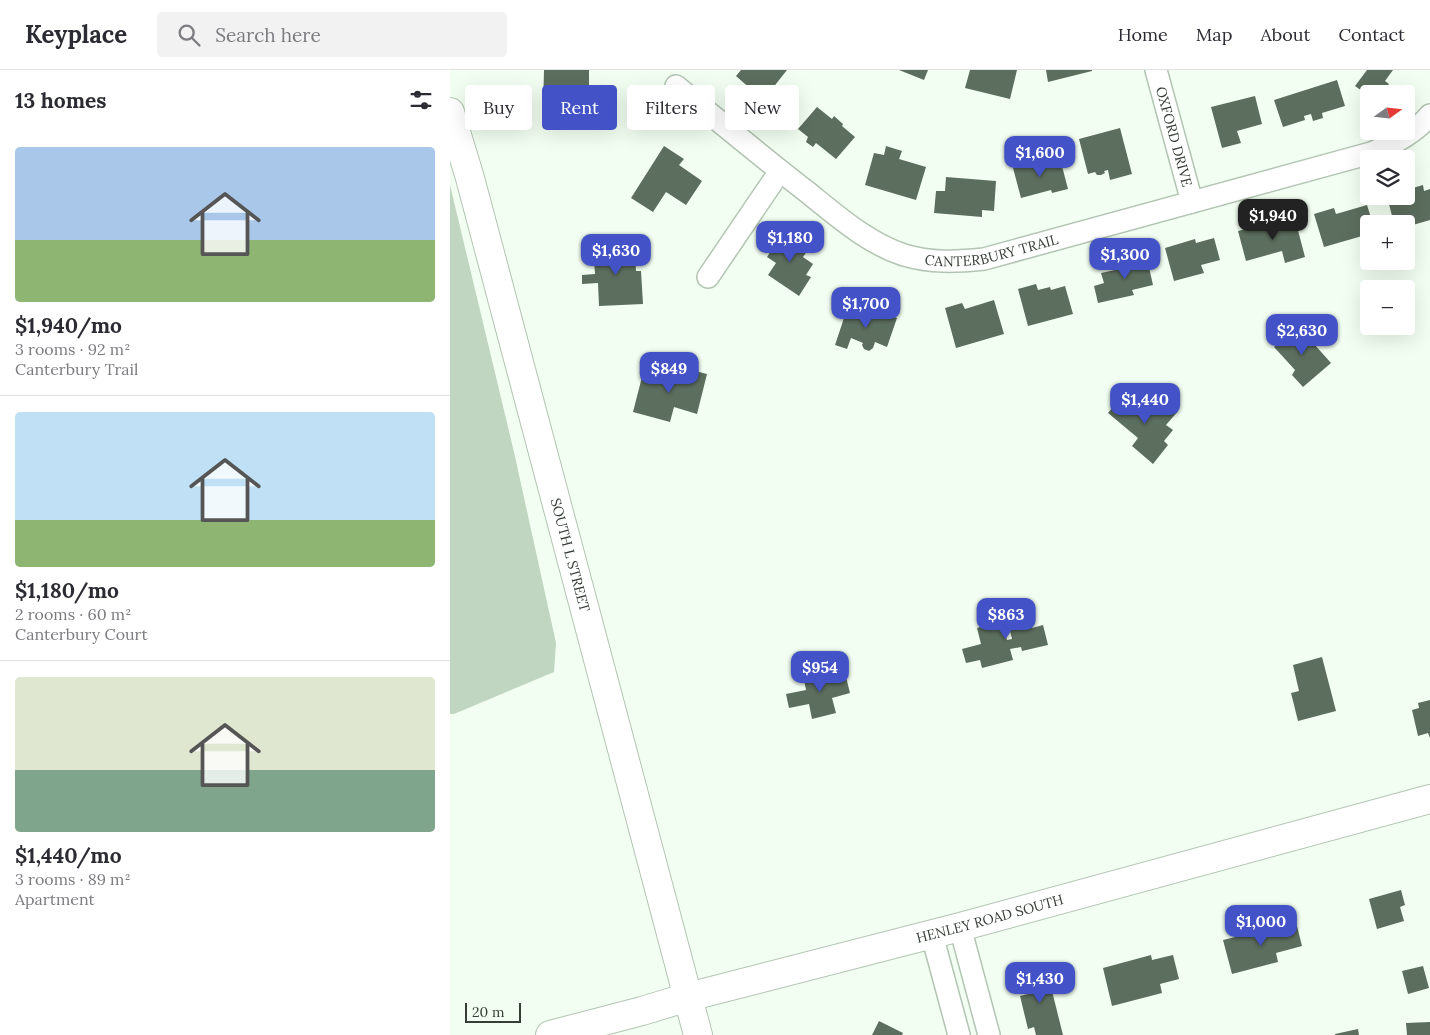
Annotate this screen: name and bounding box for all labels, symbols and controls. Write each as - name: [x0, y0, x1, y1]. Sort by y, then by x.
- search box: [157, 12, 507, 57]
- text: Keyplace: [25, 19, 127, 50]
- icon: search: [175, 21, 203, 49]
- text: Search here: [215, 23, 321, 47]
- text: Home: [1118, 23, 1168, 46]
- text: Map: [1196, 23, 1232, 46]
- text: About: [1260, 23, 1310, 46]
- text: Contact: [1338, 23, 1405, 46]
- street label: OXFORD DRIVE: [1152, 84, 1196, 189]
- chip: Buy: [465, 85, 532, 130]
- chip: Rent: [542, 85, 617, 130]
- chip: Filters: [627, 85, 715, 130]
- chip: New: [725, 85, 799, 130]
- north arrow: [1360, 85, 1415, 140]
- map controls: [1360, 85, 1415, 335]
- icon: filters: [407, 86, 435, 114]
- text: 13 homes: [15, 87, 107, 114]
- pin: $1,600: [999, 136, 1081, 178]
- text: $1,600: [1015, 142, 1065, 162]
- button: layers: [1360, 150, 1415, 205]
- icon: home: [180, 179, 270, 269]
- pin: $1,940: [1232, 198, 1314, 241]
- text: $1,940: [1249, 205, 1297, 225]
- button: +: [1360, 215, 1415, 270]
- pin: $1,180: [749, 220, 831, 263]
- text: $1,180: [767, 227, 813, 247]
- street label: CANTERBURY TRAIL: [924, 230, 1060, 270]
- pin: $1,630: [575, 234, 657, 276]
- pin: $1,300: [1084, 238, 1166, 280]
- text: $1,630: [592, 240, 640, 260]
- text: $1,300: [1100, 244, 1150, 264]
- button: −: [1360, 280, 1415, 335]
- pin: $1,700: [825, 286, 907, 329]
- text: $1,700: [842, 293, 890, 313]
- text: $1,940/mo: [15, 312, 122, 339]
- pin: $2,630: [1261, 314, 1343, 356]
- text: $2,630: [1277, 320, 1327, 340]
- text: 3 rooms · 92 m²: [15, 339, 130, 359]
- pin: $849: [639, 352, 699, 394]
- text: $849: [651, 358, 687, 378]
- text: Canterbury Trail: [15, 359, 138, 379]
- pin: $1,440: [1104, 382, 1186, 425]
- text: $1,440: [1121, 389, 1169, 409]
- icon: home: [180, 445, 270, 535]
- street label: SOUTH L STREET: [547, 496, 594, 614]
- text: $1,180/mo: [15, 577, 119, 604]
- pin: $863: [976, 598, 1036, 640]
- text: 2 rooms · 60 m²: [15, 604, 131, 624]
- text: $863: [988, 604, 1024, 624]
- text: Canterbury Court: [15, 624, 148, 644]
- pin: $954: [790, 650, 850, 693]
- text: $954: [802, 657, 838, 677]
- icon: home: [180, 710, 270, 800]
- text: $1,440/mo: [15, 842, 122, 869]
- text: 3 rooms · 89 m²: [15, 869, 131, 889]
- text: Apartment: [15, 889, 95, 909]
- street label: HENLEY ROAD SOUTH: [914, 890, 1066, 947]
- pin: $1,000: [1220, 904, 1302, 947]
- text: $1,000: [1236, 911, 1286, 931]
- pin: $1,430: [999, 962, 1081, 1004]
- text: $1,430: [1016, 968, 1064, 988]
- scale bar: [465, 1000, 521, 1023]
- text: 20 m: [472, 1003, 504, 1021]

